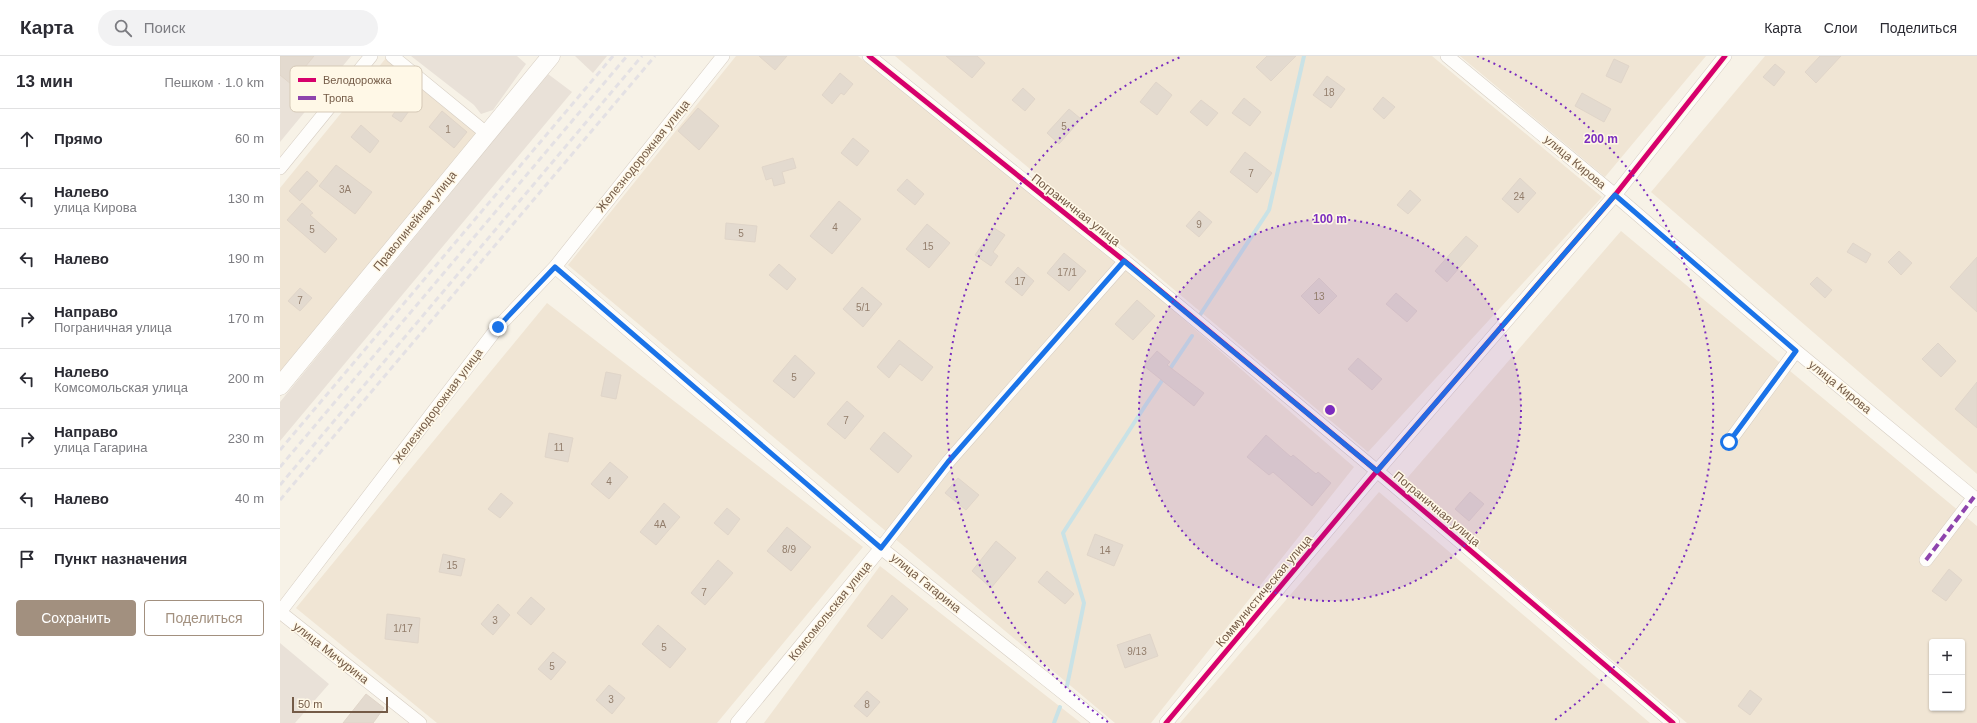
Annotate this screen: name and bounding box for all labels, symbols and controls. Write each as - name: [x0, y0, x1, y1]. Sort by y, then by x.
- search box: [98, 10, 378, 46]
- text: Карта: [20, 17, 74, 38]
- icon: search: [112, 17, 134, 39]
- text: Поиск: [144, 19, 185, 36]
- text: Карта: [1764, 20, 1802, 36]
- text: Слои: [1824, 20, 1858, 36]
- text: Поделиться: [1880, 20, 1957, 36]
- legend: [290, 66, 422, 112]
- text: 13 мин: [16, 72, 73, 91]
- text: Велодорожка: [323, 74, 393, 86]
- text: Пешком · 1.0 km: [164, 75, 264, 90]
- house number: 18: [1323, 87, 1335, 98]
- text: Тропа: [323, 92, 354, 104]
- street label: Железнодорожная улица: [593, 97, 693, 215]
- house number: 5: [1061, 121, 1067, 132]
- house number: 1: [445, 124, 451, 135]
- icon: ahead: [16, 128, 38, 150]
- text: Прямо: [54, 130, 103, 147]
- text: 60 m: [235, 131, 264, 146]
- street label: улица Кирова: [1541, 132, 1609, 192]
- text: 200 m: [1584, 132, 1618, 146]
- street label: Праволинейная улица: [370, 168, 460, 274]
- house number: 7: [1248, 168, 1254, 179]
- street label: Пограничная улица: [1029, 171, 1123, 249]
- text: Налево: [54, 183, 109, 200]
- house number: 3А: [339, 184, 351, 195]
- icon: left: [16, 188, 38, 210]
- text: 130 m: [228, 191, 264, 206]
- house number: 24: [1513, 191, 1525, 202]
- text: улица Кирова: [54, 200, 137, 215]
- text: 100 m: [1313, 212, 1347, 226]
- house number: 9: [1196, 219, 1202, 230]
- house number: 4: [832, 222, 838, 233]
- house number: 5: [309, 224, 315, 235]
- house number: 5: [738, 228, 744, 239]
- house number: 15: [922, 241, 934, 252]
- icon: left: [16, 248, 38, 270]
- text: Налево: [54, 250, 109, 267]
- text: 190 m: [228, 251, 264, 266]
- house number: 17/1: [1057, 267, 1077, 278]
- house number: 17: [1014, 276, 1026, 287]
- house number: 13: [1313, 291, 1325, 302]
- house number: 7: [297, 295, 303, 306]
- house number: 5/1: [856, 302, 870, 313]
- text: Направо: [54, 303, 118, 320]
- icon: right: [16, 308, 38, 330]
- text: 170 m: [228, 311, 264, 326]
- route end: [489, 318, 507, 336]
- text: Пограничная улица: [54, 320, 172, 335]
- street label: Железнодорожная улица: [390, 346, 486, 466]
- street label: улица Кирова: [1806, 358, 1874, 417]
- text: Налево: [54, 363, 109, 380]
- icon: left: [16, 368, 38, 390]
- text: 200 m: [228, 371, 264, 386]
- house number: 5: [791, 372, 797, 383]
- text: Комсомольская улица: [54, 380, 188, 395]
- centre of rings: [1323, 403, 1337, 417]
- house number: 7: [843, 415, 849, 426]
- text: Направо: [54, 423, 118, 440]
- icon: right: [16, 428, 38, 450]
- text: 230 m: [228, 431, 264, 446]
- route start: [1720, 433, 1738, 451]
- text: улица Гагарина: [54, 440, 147, 455]
- house number: 11: [554, 442, 565, 453]
- street label: Пограничная улица: [1391, 469, 1483, 550]
- house number: 4: [606, 476, 612, 487]
- icon: left: [16, 488, 38, 510]
- text: Налево: [54, 490, 109, 507]
- text: 40 m: [235, 491, 264, 506]
- house number: 4А: [654, 519, 666, 530]
- street label: Коммунистическая улица: [1213, 532, 1315, 650]
- house number: 8/9: [782, 544, 796, 555]
- house number: 14: [1099, 545, 1111, 556]
- icon: arrive: [16, 548, 38, 570]
- text: Пункт назначения: [54, 550, 187, 567]
- street label: улица Гагарина: [888, 550, 964, 616]
- street label: Комсомольская улица: [786, 558, 875, 663]
- house number: 15: [446, 560, 458, 571]
- house number: 7: [701, 587, 707, 598]
- button: Сохранить: [16, 600, 136, 636]
- button: Поделиться: [144, 600, 264, 636]
- house number: 3: [492, 615, 498, 626]
- street label: улица Мичурина: [291, 619, 372, 687]
- house number: 1/17: [393, 623, 413, 634]
- map controls: [1929, 639, 1965, 711]
- button: +: [1929, 639, 1965, 675]
- house number: 5: [661, 642, 667, 653]
- house number: 9/13: [1127, 646, 1147, 657]
- house number: 5: [549, 661, 555, 672]
- button: −: [1929, 675, 1965, 711]
- house number: 3: [608, 694, 614, 705]
- scale bar: [292, 695, 388, 714]
- text: 50 m: [298, 698, 322, 710]
- house number: 8: [864, 699, 870, 710]

